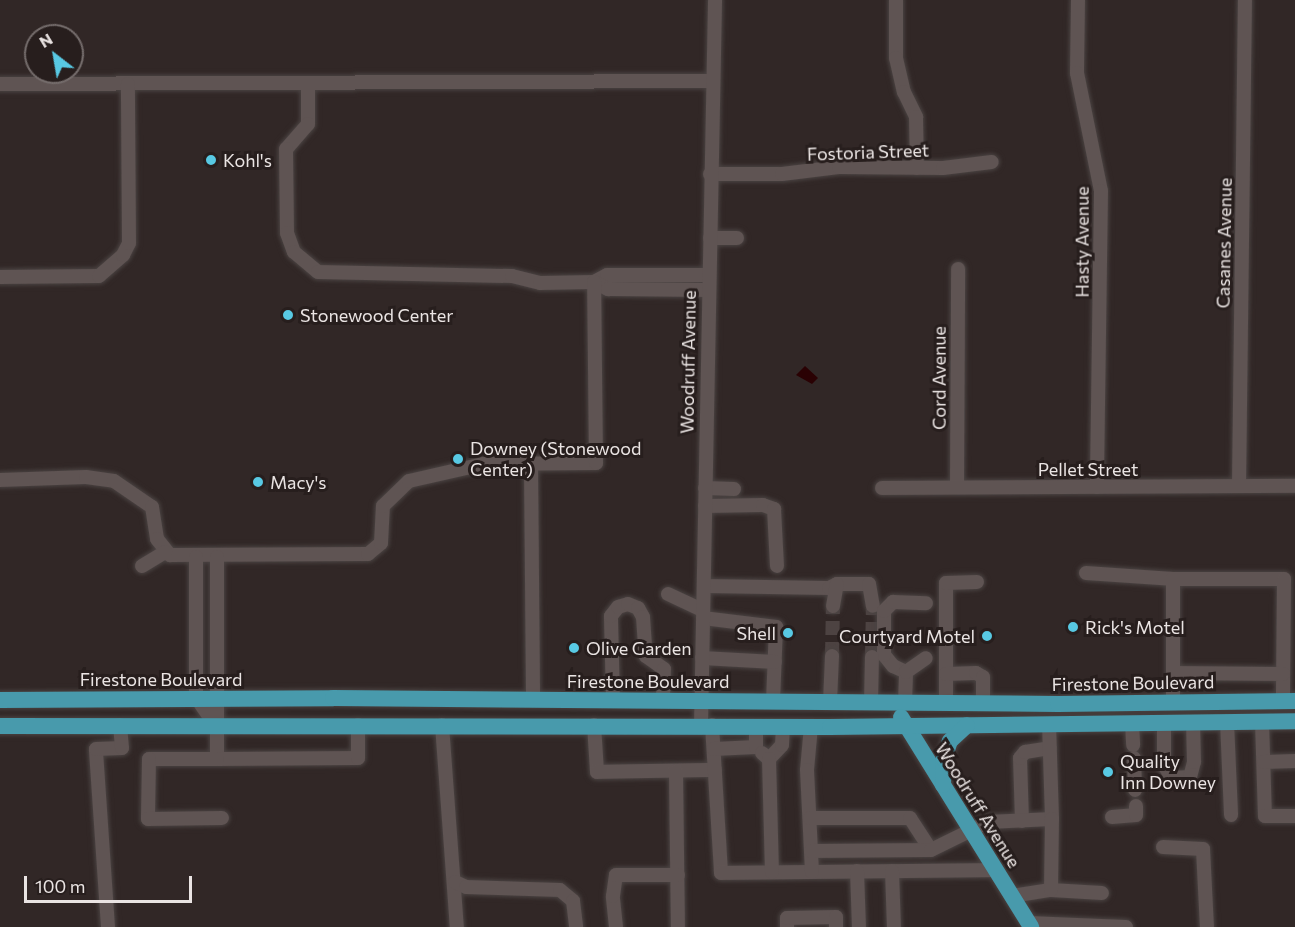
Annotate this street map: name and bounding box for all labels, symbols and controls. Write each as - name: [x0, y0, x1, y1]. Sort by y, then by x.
- north arrow: [24, 24, 84, 84]
- text: N: [35, 29, 56, 51]
- street label: Fostoria Street: [807, 139, 929, 165]
- place label: Kohl's: [223, 149, 272, 171]
- marker: Kohl's: [204, 153, 218, 167]
- street label: Casanes Avenue: [1212, 177, 1236, 309]
- street label: Hasty Avenue: [1071, 186, 1093, 298]
- street label: Woodruff Avenue: [676, 290, 700, 434]
- place label: Stonewood Center: [300, 304, 453, 326]
- marker: Stonewood Center: [281, 308, 295, 322]
- street label: Cord Avenue: [928, 326, 950, 430]
- place label: Downey (Stonewood Center): [470, 438, 641, 480]
- marker: Downey (Stonewood Center): [451, 452, 465, 466]
- street label: Pellet Street: [1038, 458, 1138, 480]
- place label: Macy's: [270, 471, 327, 493]
- marker: Macy's: [251, 475, 265, 489]
- place label: Rick's Motel: [1085, 616, 1185, 638]
- marker: Rick's Motel: [1066, 620, 1080, 634]
- place label: Shell: [736, 622, 776, 644]
- place label: Courtyard Motel: [839, 625, 975, 647]
- marker: Shell: [781, 626, 795, 640]
- marker: Courtyard Motel: [980, 629, 994, 643]
- place label: Olive Garden: [586, 637, 691, 659]
- marker: Olive Garden: [567, 641, 581, 655]
- street label: Firestone Boulevard: [80, 668, 242, 690]
- street label: Firestone Boulevard: [567, 670, 729, 692]
- street label: Firestone Boulevard: [1051, 671, 1215, 695]
- street label: Woodruff Avenue: [931, 738, 1025, 872]
- place label: Quality Inn Downey: [1120, 751, 1216, 794]
- marker: Quality Inn Downey: [1101, 765, 1115, 779]
- scale bar: [27, 864, 195, 902]
- text: 100 m: [35, 875, 85, 897]

